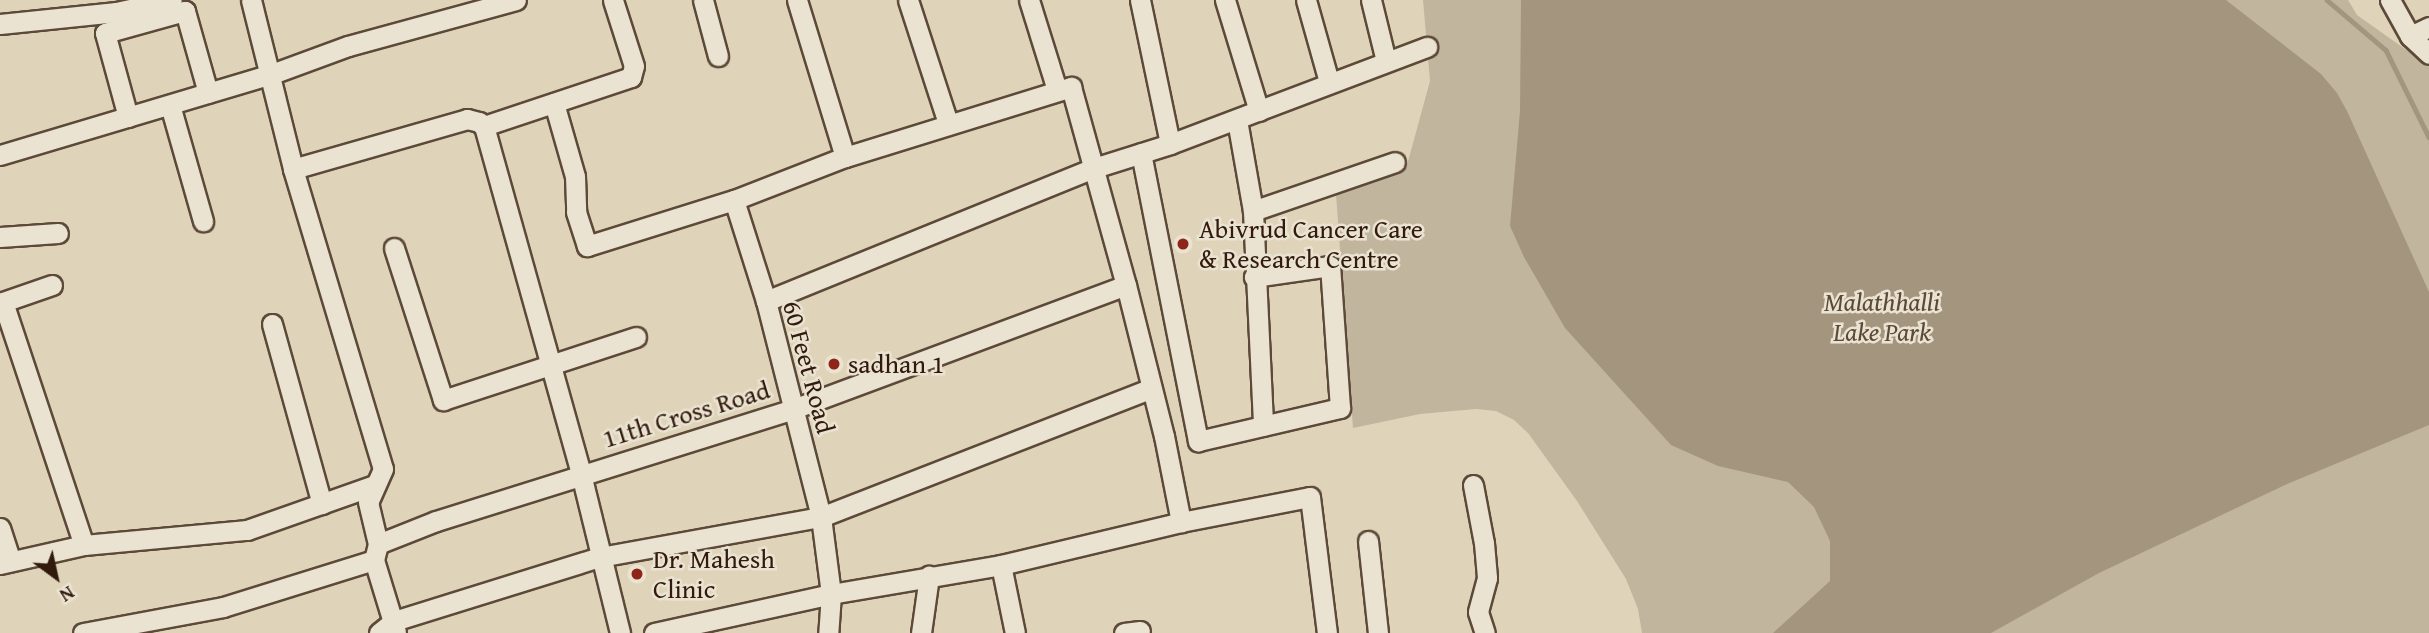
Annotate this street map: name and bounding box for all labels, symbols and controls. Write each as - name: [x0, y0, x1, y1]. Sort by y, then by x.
- place label: Abivrud Cancer Care & Research Centre: [1199, 213, 1423, 274]
- marker: Abivrud Cancer Care & Research Centre: [1173, 234, 1193, 254]
- park label: Malathhalli Lake Park: [1824, 286, 1940, 348]
- street label: 60 Feet Road: [776, 297, 842, 437]
- place label: sadhan 1: [848, 348, 944, 380]
- marker: sadhan 1: [826, 356, 842, 372]
- street label: 11th Cross Road: [599, 374, 773, 454]
- north arrow: [21, 542, 91, 612]
- place label: Dr. Mahesh Clinic: [653, 543, 775, 604]
- marker: Dr. Mahesh Clinic: [627, 564, 647, 584]
- text: N: [54, 579, 80, 610]

